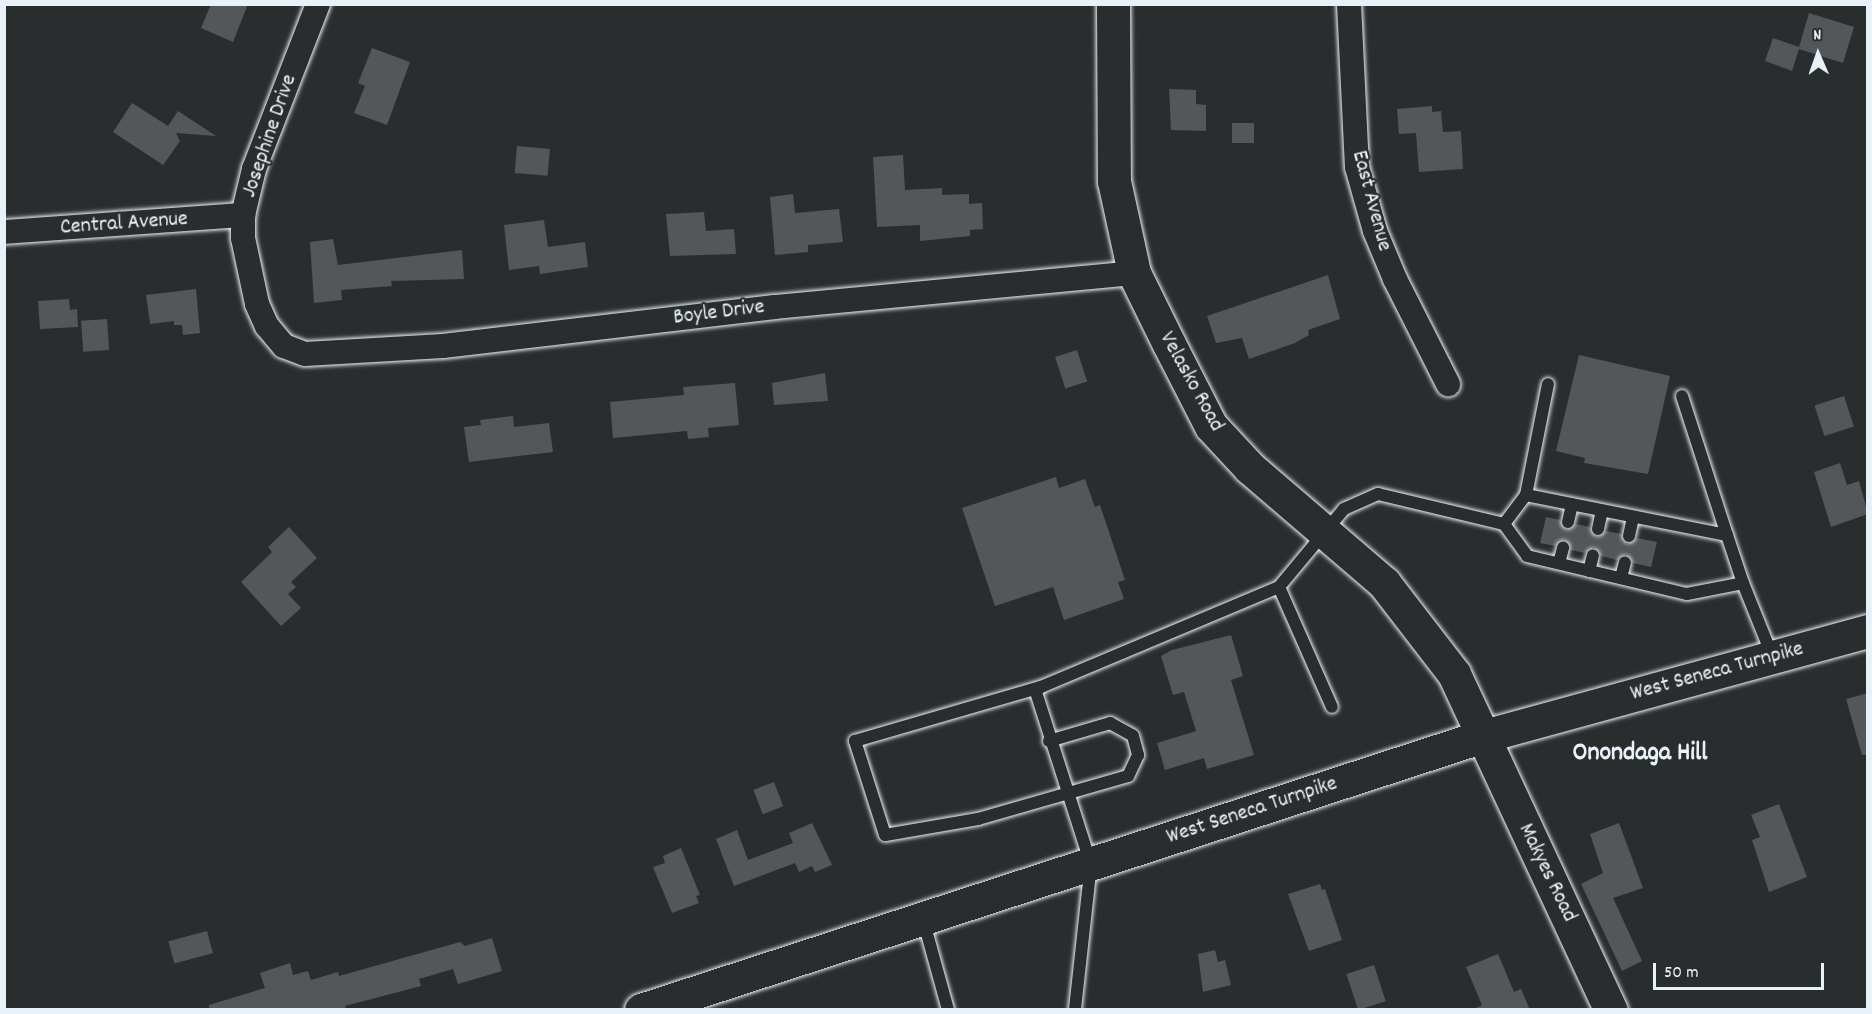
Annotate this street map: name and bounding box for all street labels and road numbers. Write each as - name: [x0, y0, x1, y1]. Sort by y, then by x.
- street label: Josephine Drive: [237, 71, 303, 201]
- street label: East Avenue: [1345, 148, 1397, 254]
- street label: Central Avenue: [59, 206, 189, 242]
- street label: Boyle Drive: [672, 294, 766, 332]
- street label: Velasko Road: [1153, 327, 1229, 437]
- street label: West Seneca Turnpike: [1628, 636, 1806, 708]
- street label: West Seneca Turnpike: [1163, 771, 1341, 851]
- street label: Makyes Road: [1512, 819, 1582, 927]

